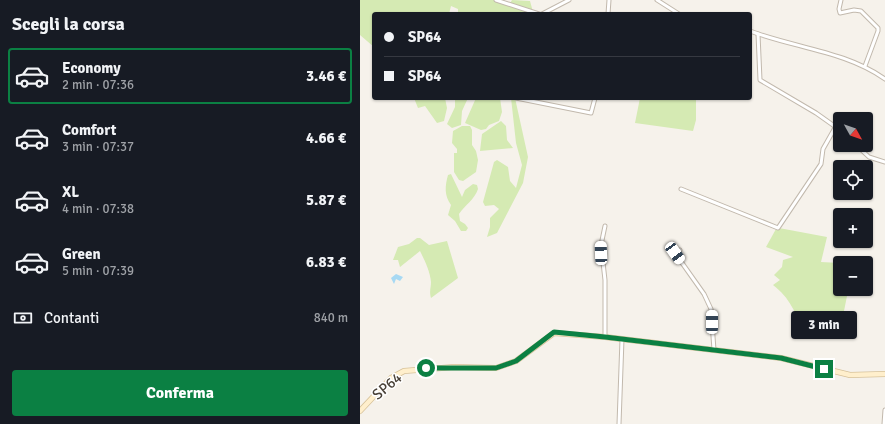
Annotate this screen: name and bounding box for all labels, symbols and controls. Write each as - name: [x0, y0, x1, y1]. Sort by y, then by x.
- text: Scegli la corsa: [12, 13, 125, 35]
- text: SP64: [408, 28, 441, 46]
- icon: car: [14, 58, 50, 94]
- text: Economy: [62, 59, 121, 77]
- text: 3.46 €: [306, 67, 346, 85]
- text: SP64: [408, 67, 441, 85]
- text: 2 min · 07:36: [62, 77, 134, 93]
- north arrow: [833, 112, 873, 152]
- map controls: [833, 112, 873, 296]
- icon: car: [14, 120, 50, 156]
- text: Comfort: [62, 121, 116, 139]
- text: 4.66 €: [306, 129, 346, 147]
- text: 3 min · 07:37: [62, 139, 134, 155]
- button: locate: [833, 160, 873, 200]
- icon: car: [14, 182, 50, 218]
- text: XL: [62, 183, 79, 201]
- text: 5.87 €: [306, 191, 346, 209]
- text: 4 min · 07:38: [62, 201, 134, 217]
- button: +: [833, 208, 873, 248]
- car: [663, 240, 687, 266]
- car: [595, 241, 607, 265]
- icon: car: [14, 244, 50, 280]
- text: Green: [62, 245, 101, 263]
- text: 6.83 €: [306, 253, 346, 271]
- button: −: [833, 256, 873, 296]
- text: 5 min · 07:39: [62, 263, 134, 279]
- icon: cash: [12, 307, 34, 329]
- text: Contanti: [44, 309, 99, 327]
- text: 840 m: [314, 310, 348, 326]
- car: [706, 310, 718, 334]
- callout: 3 min: [791, 311, 857, 339]
- text: 3 min: [808, 317, 840, 333]
- route start: [417, 359, 435, 377]
- route end: [815, 360, 833, 378]
- street label: SP64: [369, 368, 405, 404]
- button: Conferma: [12, 370, 348, 416]

